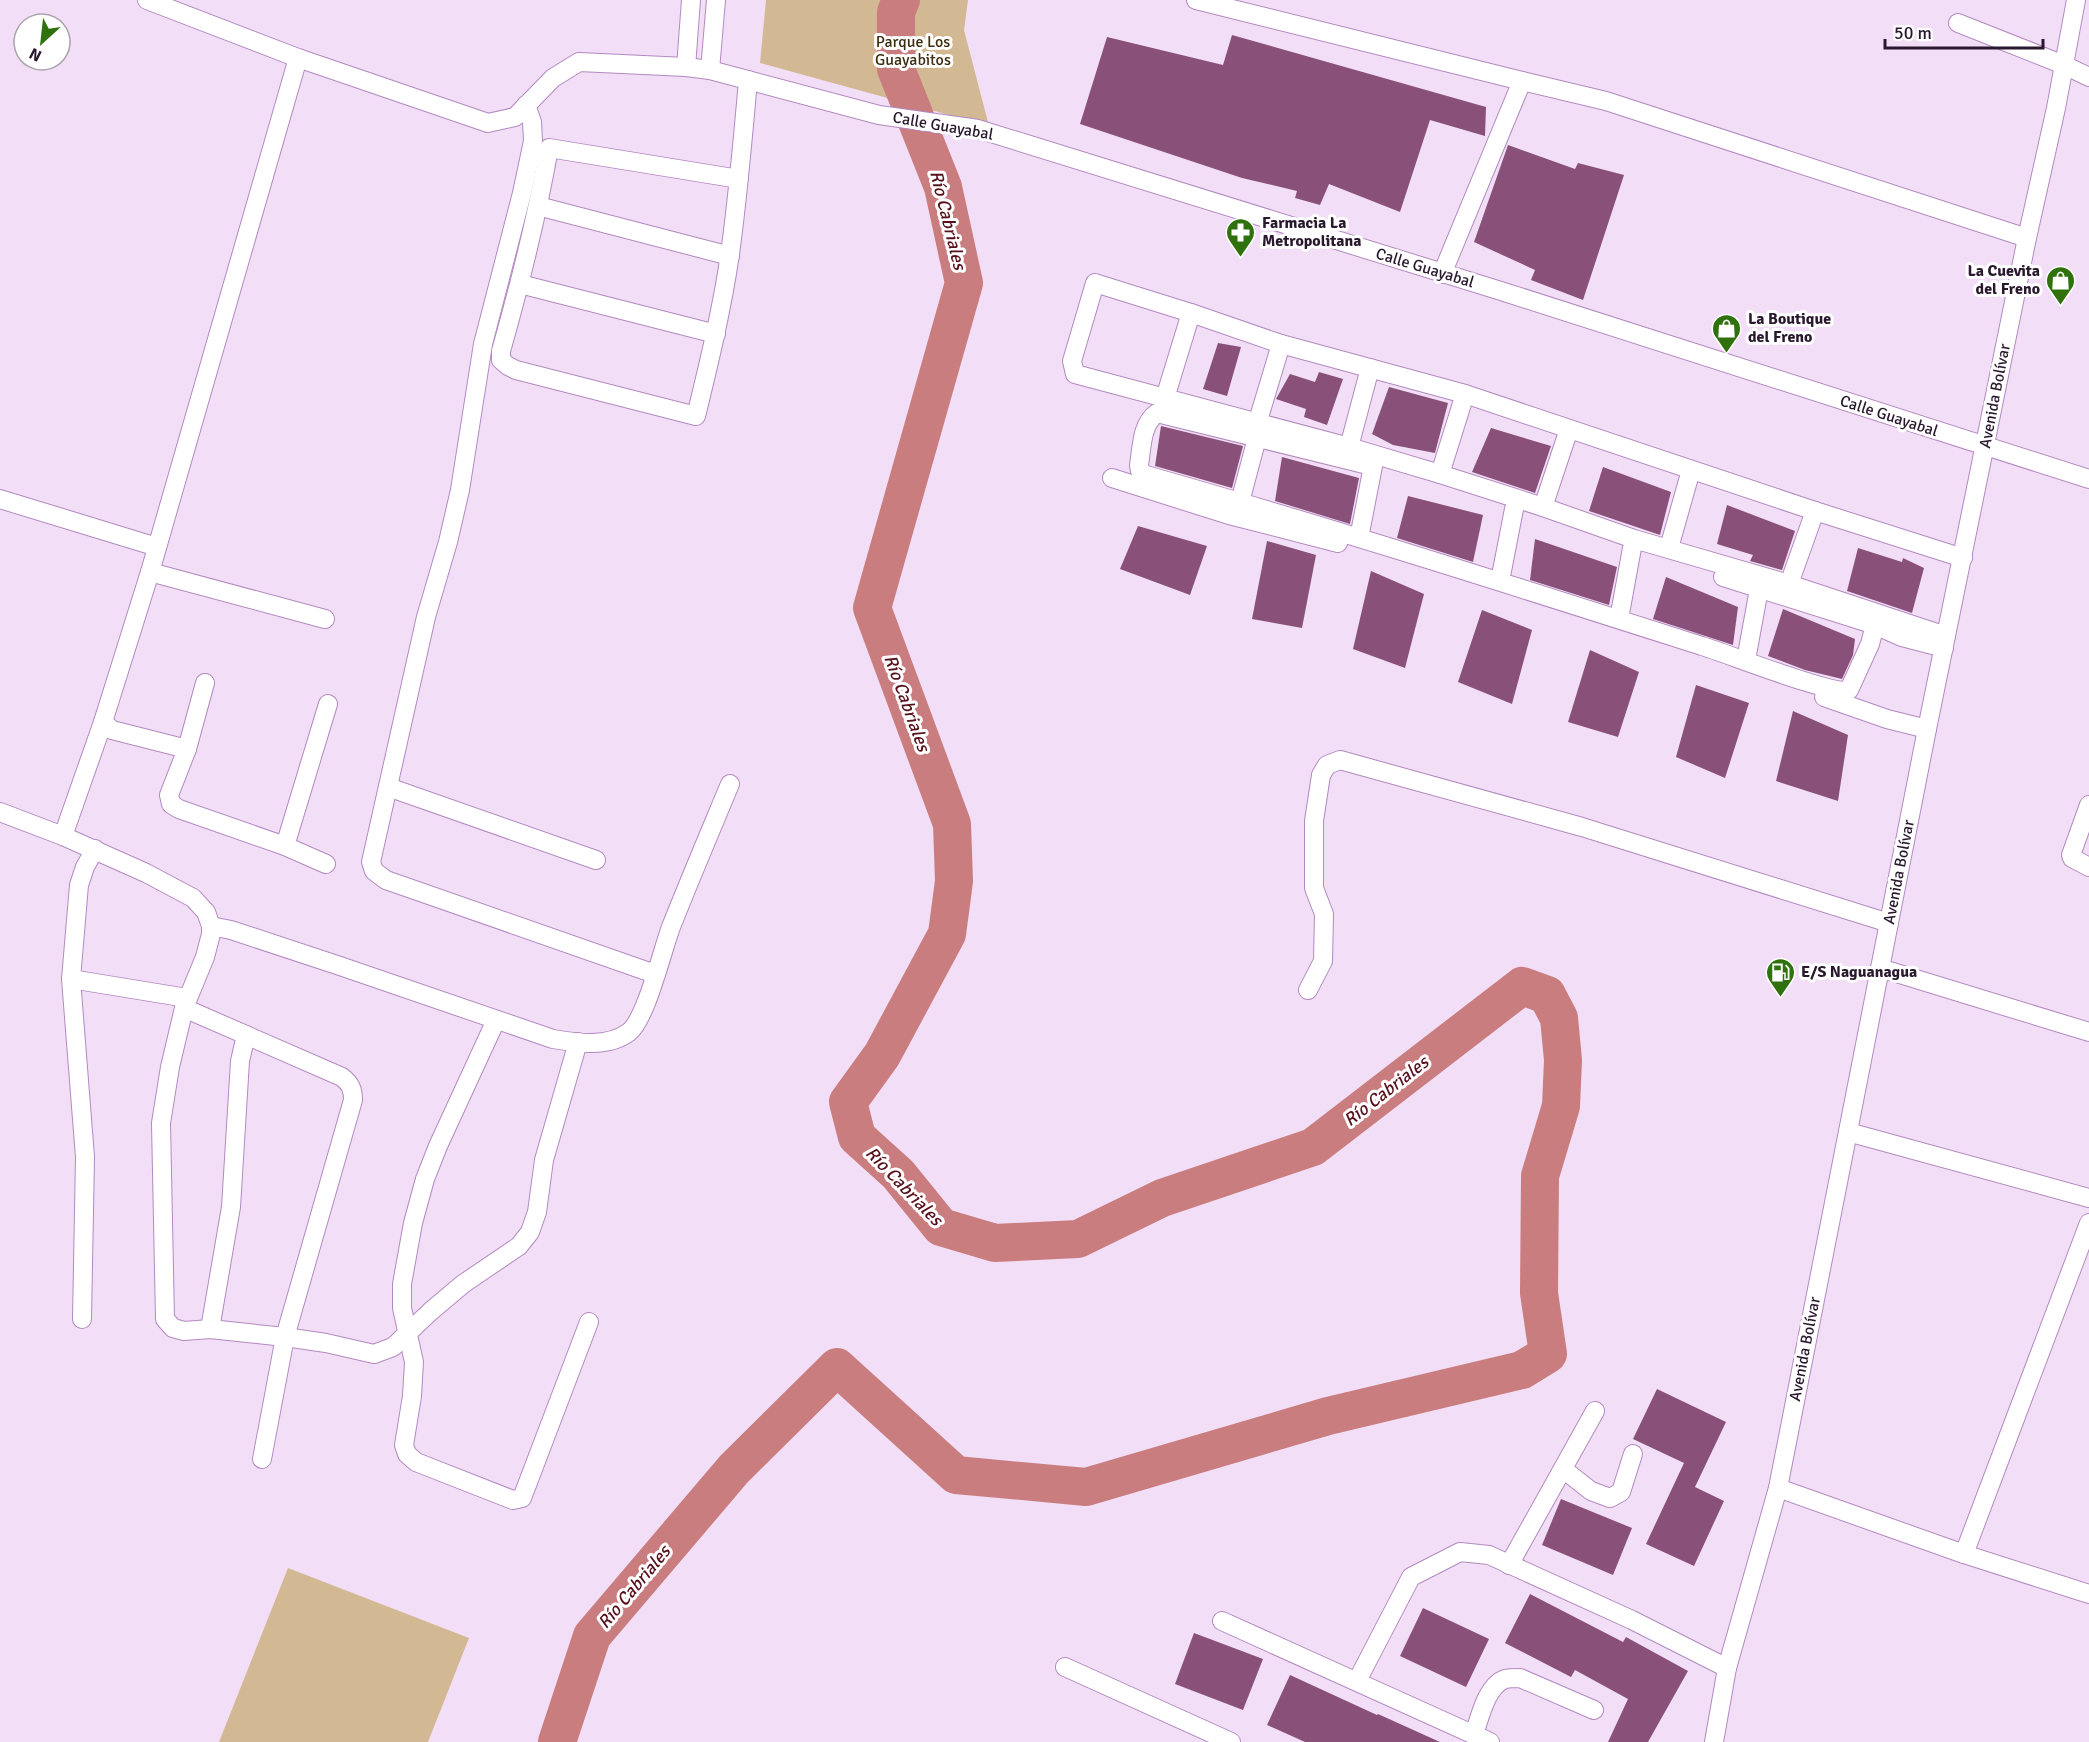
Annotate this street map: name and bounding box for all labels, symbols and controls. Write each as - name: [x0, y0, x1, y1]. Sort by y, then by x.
- north arrow: [12, 12, 72, 72]
- scale bar: [1885, 12, 2042, 50]
- text: 50 m: [1894, 22, 1932, 44]
- park label: Parque Los Guayabitos: [875, 32, 951, 70]
- text: N: [26, 43, 45, 66]
- street label: Calle Guayabal: [891, 107, 995, 145]
- water label: Río Cabriales: [925, 168, 971, 274]
- place label: Farmacia La Metropolitana: [1262, 213, 1361, 251]
- pharmacy icon: Farmacia La Metropolitana: [1225, 216, 1257, 258]
- street label: Calle Guayabal: [1373, 244, 1477, 293]
- place label: La Cuevita del Freno: [1967, 261, 2040, 299]
- shop icon: La Cuevita del Freno: [2045, 264, 2077, 306]
- place label: La Boutique del Freno: [1748, 309, 1831, 347]
- shop icon: La Boutique del Freno: [1711, 312, 1743, 354]
- street label: Avenida Bolívar: [1975, 342, 2015, 450]
- street label: Calle Guayabal: [1837, 391, 1941, 441]
- water label: Río Cabriales: [879, 652, 935, 756]
- street label: Avenida Bolívar: [1879, 818, 1919, 926]
- fuel station icon: E/S Naguanagua: [1764, 956, 1796, 998]
- place label: E/S Naguanagua: [1801, 962, 1917, 982]
- water label: Río Cabriales: [1339, 1050, 1434, 1131]
- water label: Río Cabriales: [861, 1142, 949, 1232]
- street label: Avenida Bolívar: [1785, 1295, 1825, 1403]
- water label: Río Cabriales: [593, 1540, 676, 1633]

